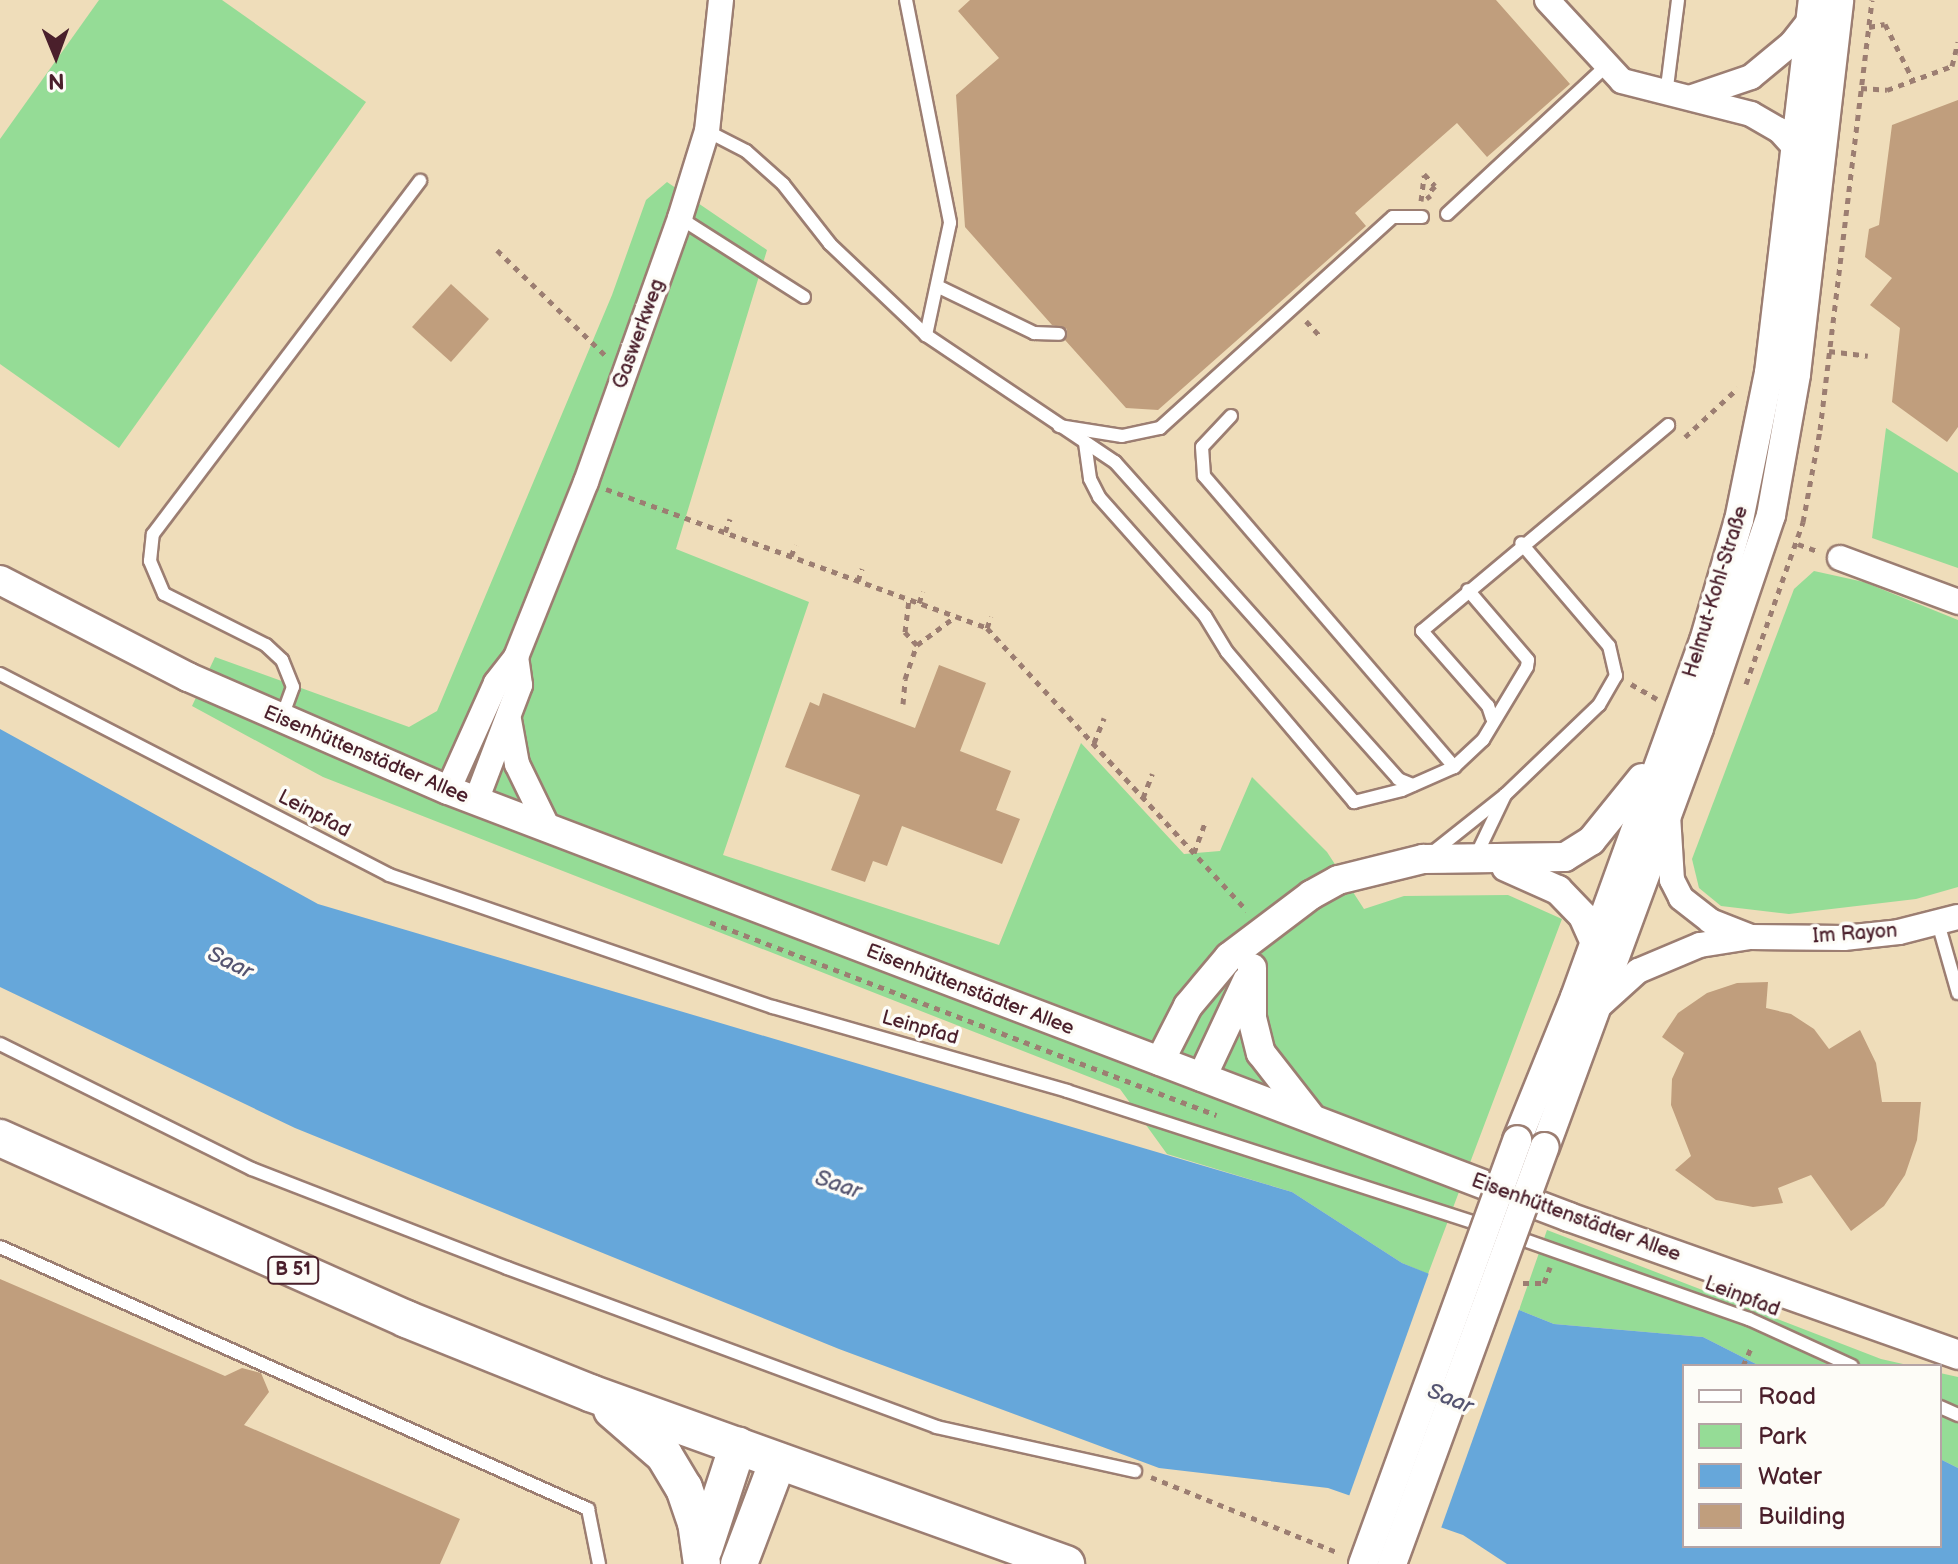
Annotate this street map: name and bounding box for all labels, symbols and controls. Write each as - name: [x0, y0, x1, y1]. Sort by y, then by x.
- north arrow: [16, 16, 96, 96]
- text: N: [48, 67, 65, 94]
- street label: Gaswerkweg: [608, 276, 670, 392]
- street label: Helmut-Kohl-Straße: [1678, 503, 1754, 681]
- street label: Eisenhüttenstädter Allee: [260, 701, 472, 809]
- street label: Leinpfad: [274, 785, 354, 843]
- street label: Im Rayon: [1812, 919, 1898, 949]
- street label: Eisenhüttenstädter Allee: [863, 939, 1077, 1041]
- water label: Saar: [203, 941, 257, 985]
- street label: Leinpfad: [879, 1006, 961, 1050]
- water label: Saar: [811, 1165, 865, 1205]
- street label: Eisenhüttenstädter Allee: [1468, 1169, 1684, 1267]
- road number: B 51: [267, 1256, 319, 1284]
- street label: Leinpfad: [1701, 1272, 1783, 1322]
- legend: [1682, 1364, 1942, 1548]
- water label: Saar: [1423, 1378, 1477, 1420]
- text: Road: [1758, 1382, 1816, 1411]
- text: Park: [1758, 1422, 1806, 1451]
- text: Water: [1758, 1462, 1822, 1491]
- text: Building: [1758, 1502, 1845, 1531]

